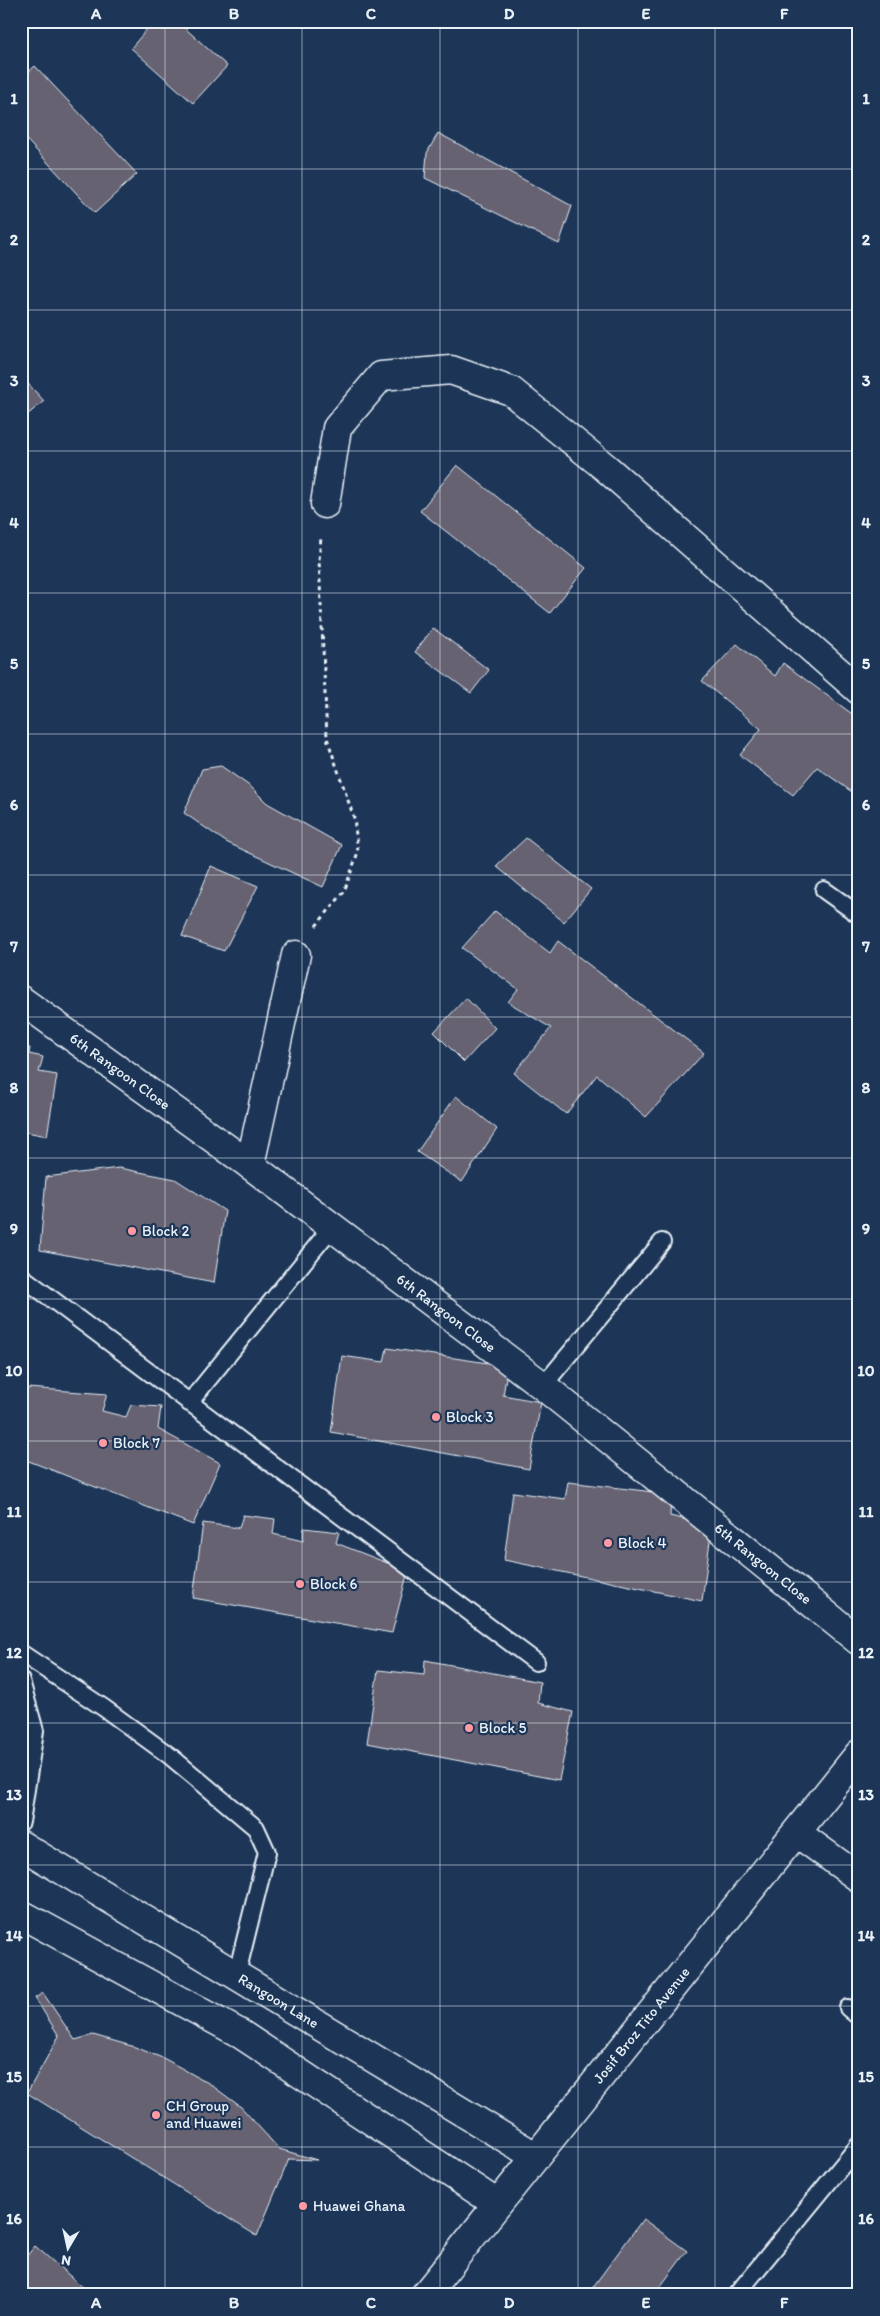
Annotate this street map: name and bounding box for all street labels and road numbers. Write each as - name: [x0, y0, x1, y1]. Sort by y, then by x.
- street label: 6th Rangoon Close: [66, 1029, 174, 1114]
- street label: 6th Rangoon Close: [393, 1270, 499, 1356]
- street label: 6th Rangoon Close: [711, 1519, 815, 1608]
- street label: Josif Broz Tito Avenue: [589, 1963, 694, 2087]
- street label: Rangoon Lane: [235, 1970, 322, 2032]

